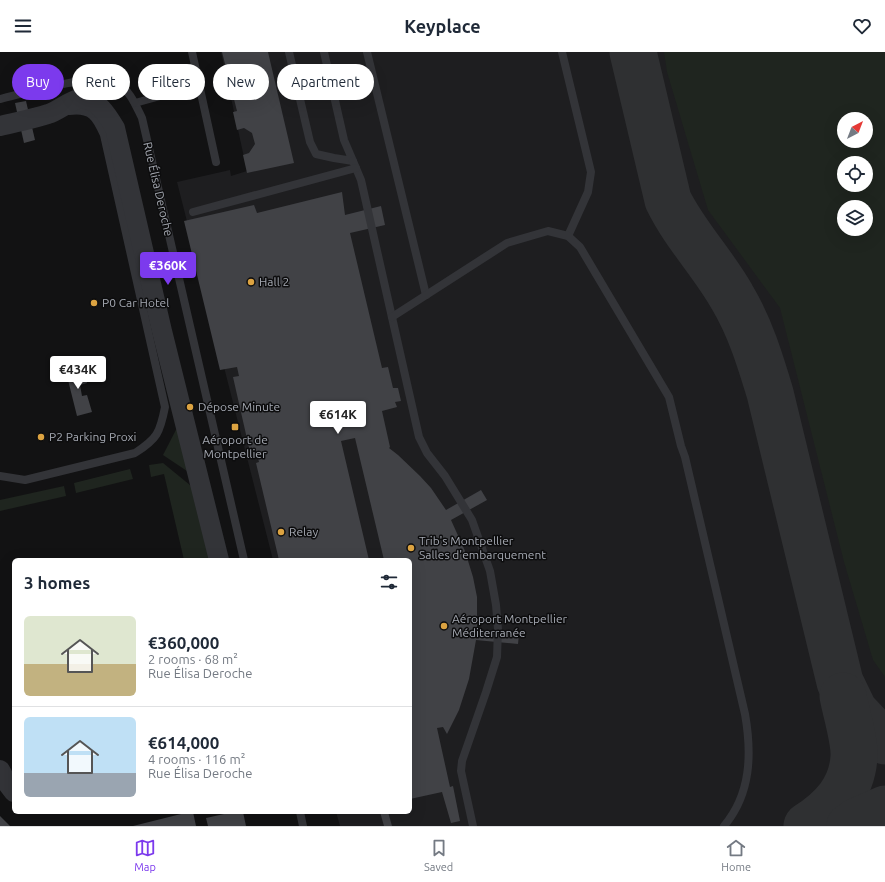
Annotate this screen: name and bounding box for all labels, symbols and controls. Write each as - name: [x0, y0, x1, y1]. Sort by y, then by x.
- icon: menu: [12, 15, 34, 37]
- icon: heart: [851, 15, 873, 37]
- text: Keyplace: [404, 16, 481, 36]
- chip: Buy: [12, 64, 64, 100]
- chip: Rent: [72, 64, 130, 100]
- chip: Filters: [138, 64, 205, 100]
- chip: New: [213, 64, 269, 100]
- chip: Apartment: [277, 64, 374, 100]
- north arrow: [837, 112, 873, 148]
- map controls: [837, 112, 873, 236]
- street label: Rue Élisa Deroche: [141, 140, 176, 237]
- button: locate: [837, 156, 873, 192]
- button: layers: [837, 200, 873, 236]
- pin: €360K: [140, 252, 196, 286]
- text: €360K: [149, 258, 187, 272]
- place label: Hall 2: [259, 275, 289, 288]
- marker: Hall 2: [246, 277, 256, 287]
- place label: P0 Car Hotel: [102, 296, 169, 309]
- marker: P0 Car Hotel: [89, 298, 99, 308]
- pin: €434K: [50, 356, 106, 390]
- text: €434K: [59, 362, 97, 376]
- place label: Dépose Minute: [198, 400, 280, 413]
- pin: €614K: [310, 401, 366, 435]
- marker: Dépose Minute: [185, 402, 195, 412]
- text: €614K: [319, 407, 357, 421]
- marker: Aéroport de Montpellier: [230, 422, 240, 432]
- place label: P2 Parking Proxi: [49, 430, 137, 443]
- marker: P2 Parking Proxi: [36, 432, 46, 442]
- place label: Aéroport de Montpellier: [202, 433, 268, 460]
- place label: Relay: [289, 525, 318, 538]
- marker: Relay: [276, 527, 286, 537]
- place label: Trib's Montpellier Salles d'embarquement: [419, 534, 546, 561]
- marker: Trib's Montpellier Salles d'embarquement: [406, 543, 416, 553]
- icon: filters: [378, 571, 400, 593]
- text: 3 homes: [24, 573, 90, 592]
- place label: Aéroport Montpellier Méditerranée: [452, 612, 568, 639]
- marker: Aéroport Montpellier Méditerranée: [439, 621, 449, 631]
- icon: home: [56, 632, 104, 680]
- text: €360,000: [148, 633, 219, 652]
- text: 2 rooms · 68 m²: [148, 652, 238, 666]
- text: Rue Élisa Deroche: [148, 666, 252, 680]
- icon: home: [56, 733, 104, 781]
- text: €614,000: [148, 733, 219, 752]
- text: 4 rooms · 116 m²: [148, 752, 245, 766]
- text: Rue Élisa Deroche: [148, 766, 252, 780]
- tab: Map: [134, 837, 156, 873]
- tab: Saved: [424, 837, 453, 873]
- tab: Home: [721, 837, 751, 873]

